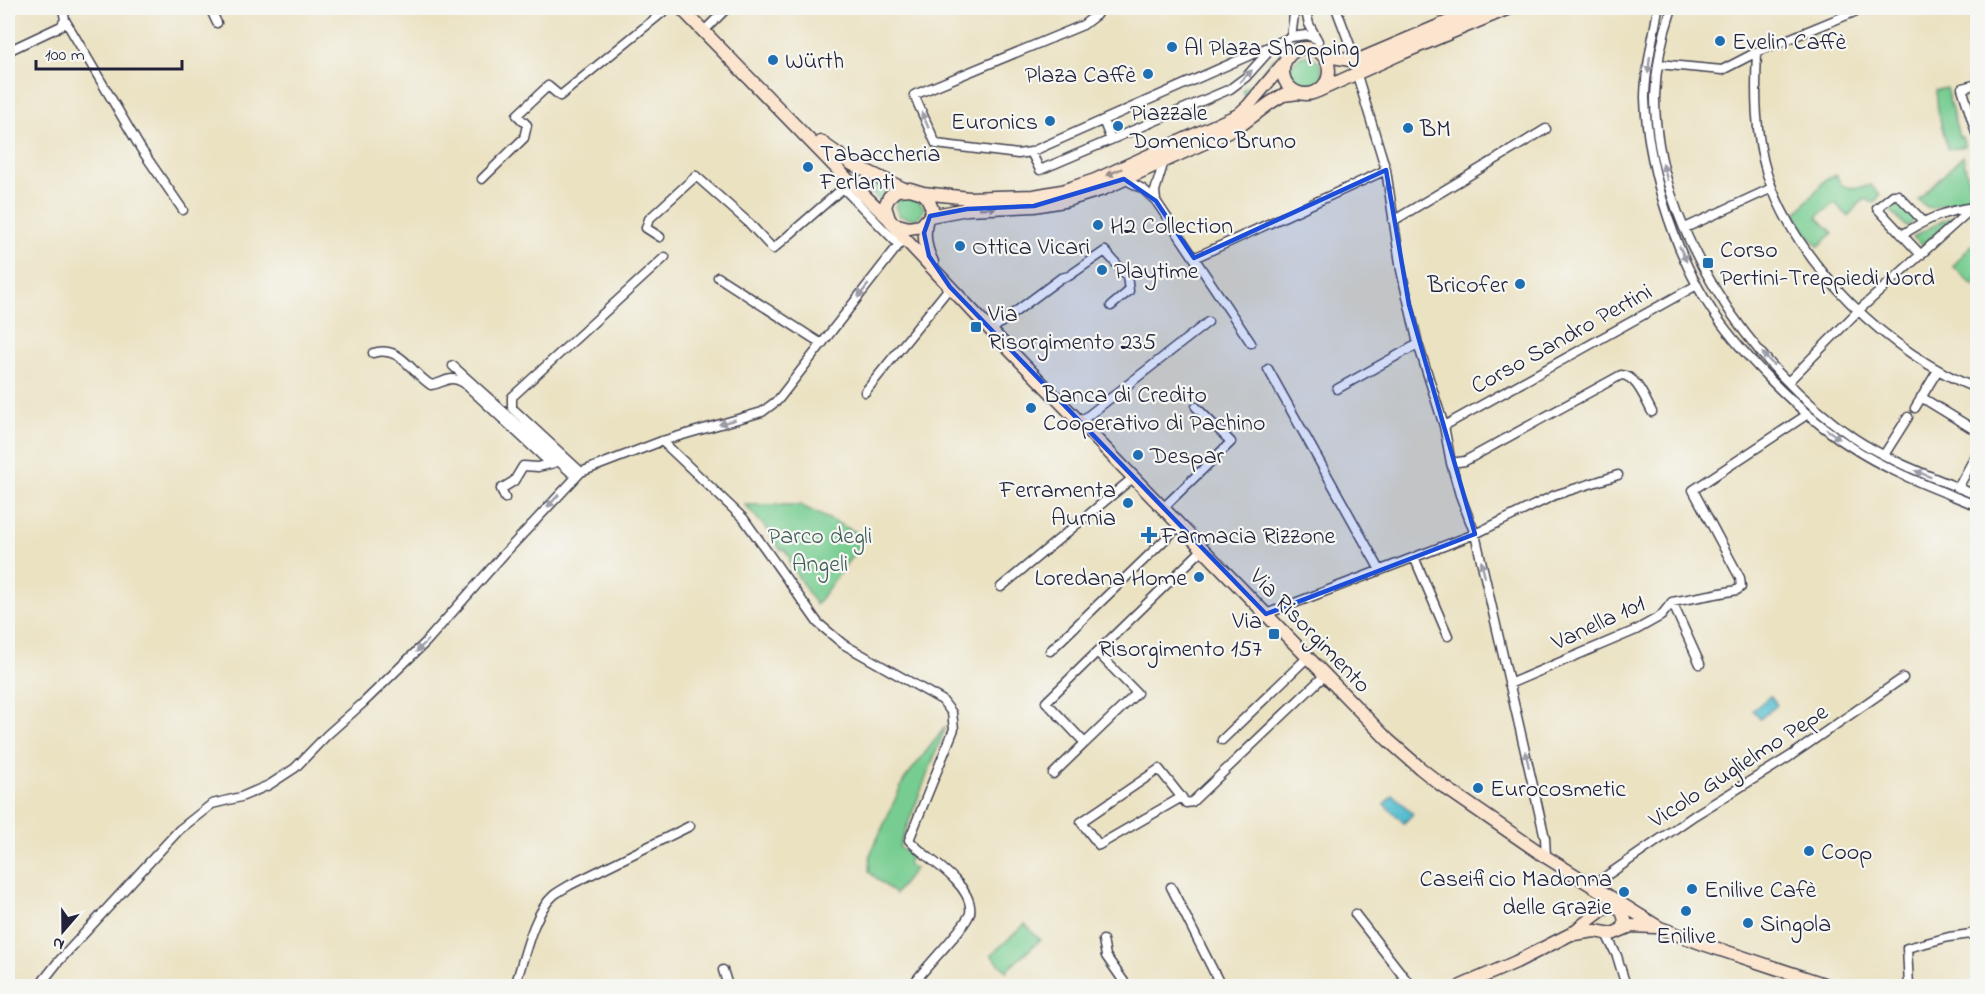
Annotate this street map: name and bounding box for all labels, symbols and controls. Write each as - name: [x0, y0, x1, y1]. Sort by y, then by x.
- place label: Evelin Caffè: [1732, 26, 1846, 61]
- place label: Al Plaza Shopping: [1184, 32, 1360, 67]
- scale bar: [36, 33, 182, 71]
- marker: Evelin Caffè: [1713, 34, 1727, 48]
- marker: Al Plaza Shopping: [1165, 40, 1179, 54]
- text: 100 m: [45, 43, 85, 69]
- place label: Würth: [785, 45, 844, 80]
- marker: Würth: [766, 53, 780, 67]
- one-way arrow: [1644, 56, 1653, 75]
- place label: Plaza Caffè: [1025, 59, 1136, 94]
- marker: Plaza Caffè: [1141, 67, 1155, 81]
- one-way arrow: [1239, 69, 1254, 83]
- place label: Piazzale Domenico Bruno: [1129, 97, 1296, 160]
- place label: Euronics: [951, 106, 1038, 141]
- one-way arrow: [921, 112, 930, 129]
- place label: BM: [1419, 113, 1451, 148]
- marker: Euronics: [1043, 114, 1057, 128]
- marker: Piazzale Domenico Bruno: [1111, 119, 1125, 133]
- marker: BM: [1401, 121, 1415, 135]
- place label: Tabaccheria Ferlanti: [819, 138, 941, 201]
- marker: Tabaccheria Ferlanti: [801, 160, 815, 174]
- one-way arrow: [1660, 162, 1670, 181]
- one-way arrow: [1105, 167, 1123, 177]
- one-way arrow: [1384, 182, 1393, 201]
- one-way arrow: [978, 204, 997, 213]
- place label: H2 Collection: [1110, 210, 1233, 245]
- marker: H2 Collection: [1091, 218, 1105, 232]
- place label: Ottica Vicari: [972, 231, 1090, 266]
- place label: Corso Pertini-Treppiedi Nord: [1720, 234, 1935, 297]
- marker: Ottica Vicari: [953, 239, 967, 253]
- one-way arrow: [1679, 246, 1688, 263]
- place label: Playtime: [1114, 255, 1199, 291]
- marker: Corso Pertini-Treppiedi Nord: [1701, 256, 1715, 270]
- marker: Playtime: [1095, 263, 1109, 277]
- place label: Bricofer: [1427, 269, 1509, 304]
- street label: Corso Sandro Pertini: [1465, 276, 1659, 405]
- marker: Bricofer: [1513, 277, 1527, 291]
- one-way arrow: [857, 283, 870, 299]
- place label: Via Risorgimento 235: [987, 298, 1156, 361]
- marker: Via Risorgimento 235: [969, 320, 983, 334]
- one-way arrow: [1761, 352, 1775, 367]
- one-way arrow: [1425, 372, 1434, 390]
- place label: Banca di Credito Cooperativo di Pachino: [1042, 379, 1265, 442]
- marker: Banca di Credito Cooperativo di Pachino: [1024, 401, 1038, 415]
- one-way arrow: [718, 418, 736, 427]
- one-way arrow: [1825, 428, 1841, 440]
- place label: Despar: [1149, 440, 1225, 475]
- marker: Despar: [1131, 448, 1145, 462]
- one-way arrow: [1914, 469, 1932, 479]
- place label: Ferramenta Aurnia: [999, 474, 1116, 537]
- one-way arrow: [546, 494, 560, 509]
- marker: Ferramenta Aurnia: [1121, 496, 1135, 510]
- park label: Parco degli Angeli: [768, 520, 872, 583]
- place label: Farmacia Rizzone: [1160, 520, 1335, 555]
- marker: Farmacia Rizzone: [1142, 528, 1156, 542]
- street label: Via Risorgimento: [1240, 560, 1378, 702]
- one-way arrow: [1477, 560, 1487, 578]
- place label: Loredana Home: [1034, 562, 1187, 597]
- marker: Loredana Home: [1192, 570, 1206, 584]
- street label: Vanella 101: [1546, 587, 1652, 662]
- place label: Via Risorgimento 157: [1098, 605, 1262, 668]
- marker: Via Risorgimento 157: [1267, 627, 1281, 641]
- one-way arrow: [415, 638, 429, 652]
- street label: Vicolo Guglielmo Pepe: [1642, 696, 1836, 839]
- one-way arrow: [1521, 750, 1531, 768]
- place label: Eurocosmetic: [1490, 773, 1626, 808]
- marker: Eurocosmetic: [1471, 781, 1485, 795]
- place label: Coop: [1821, 836, 1872, 871]
- marker: Coop: [1802, 844, 1816, 858]
- place label: Caseificio Madonna delle Grazie: [1420, 863, 1612, 926]
- place label: Enilive Cafè: [1704, 874, 1817, 909]
- marker: Enilive Cafè: [1685, 882, 1699, 896]
- marker: Caseificio Madonna delle Grazie: [1617, 885, 1631, 899]
- north arrow: [33, 901, 93, 961]
- marker: Enilive: [1679, 904, 1693, 918]
- place label: Singola: [1760, 908, 1831, 943]
- marker: Singola: [1741, 916, 1755, 930]
- place label: Enilive: [1656, 920, 1716, 955]
- text: N: [49, 930, 68, 956]

